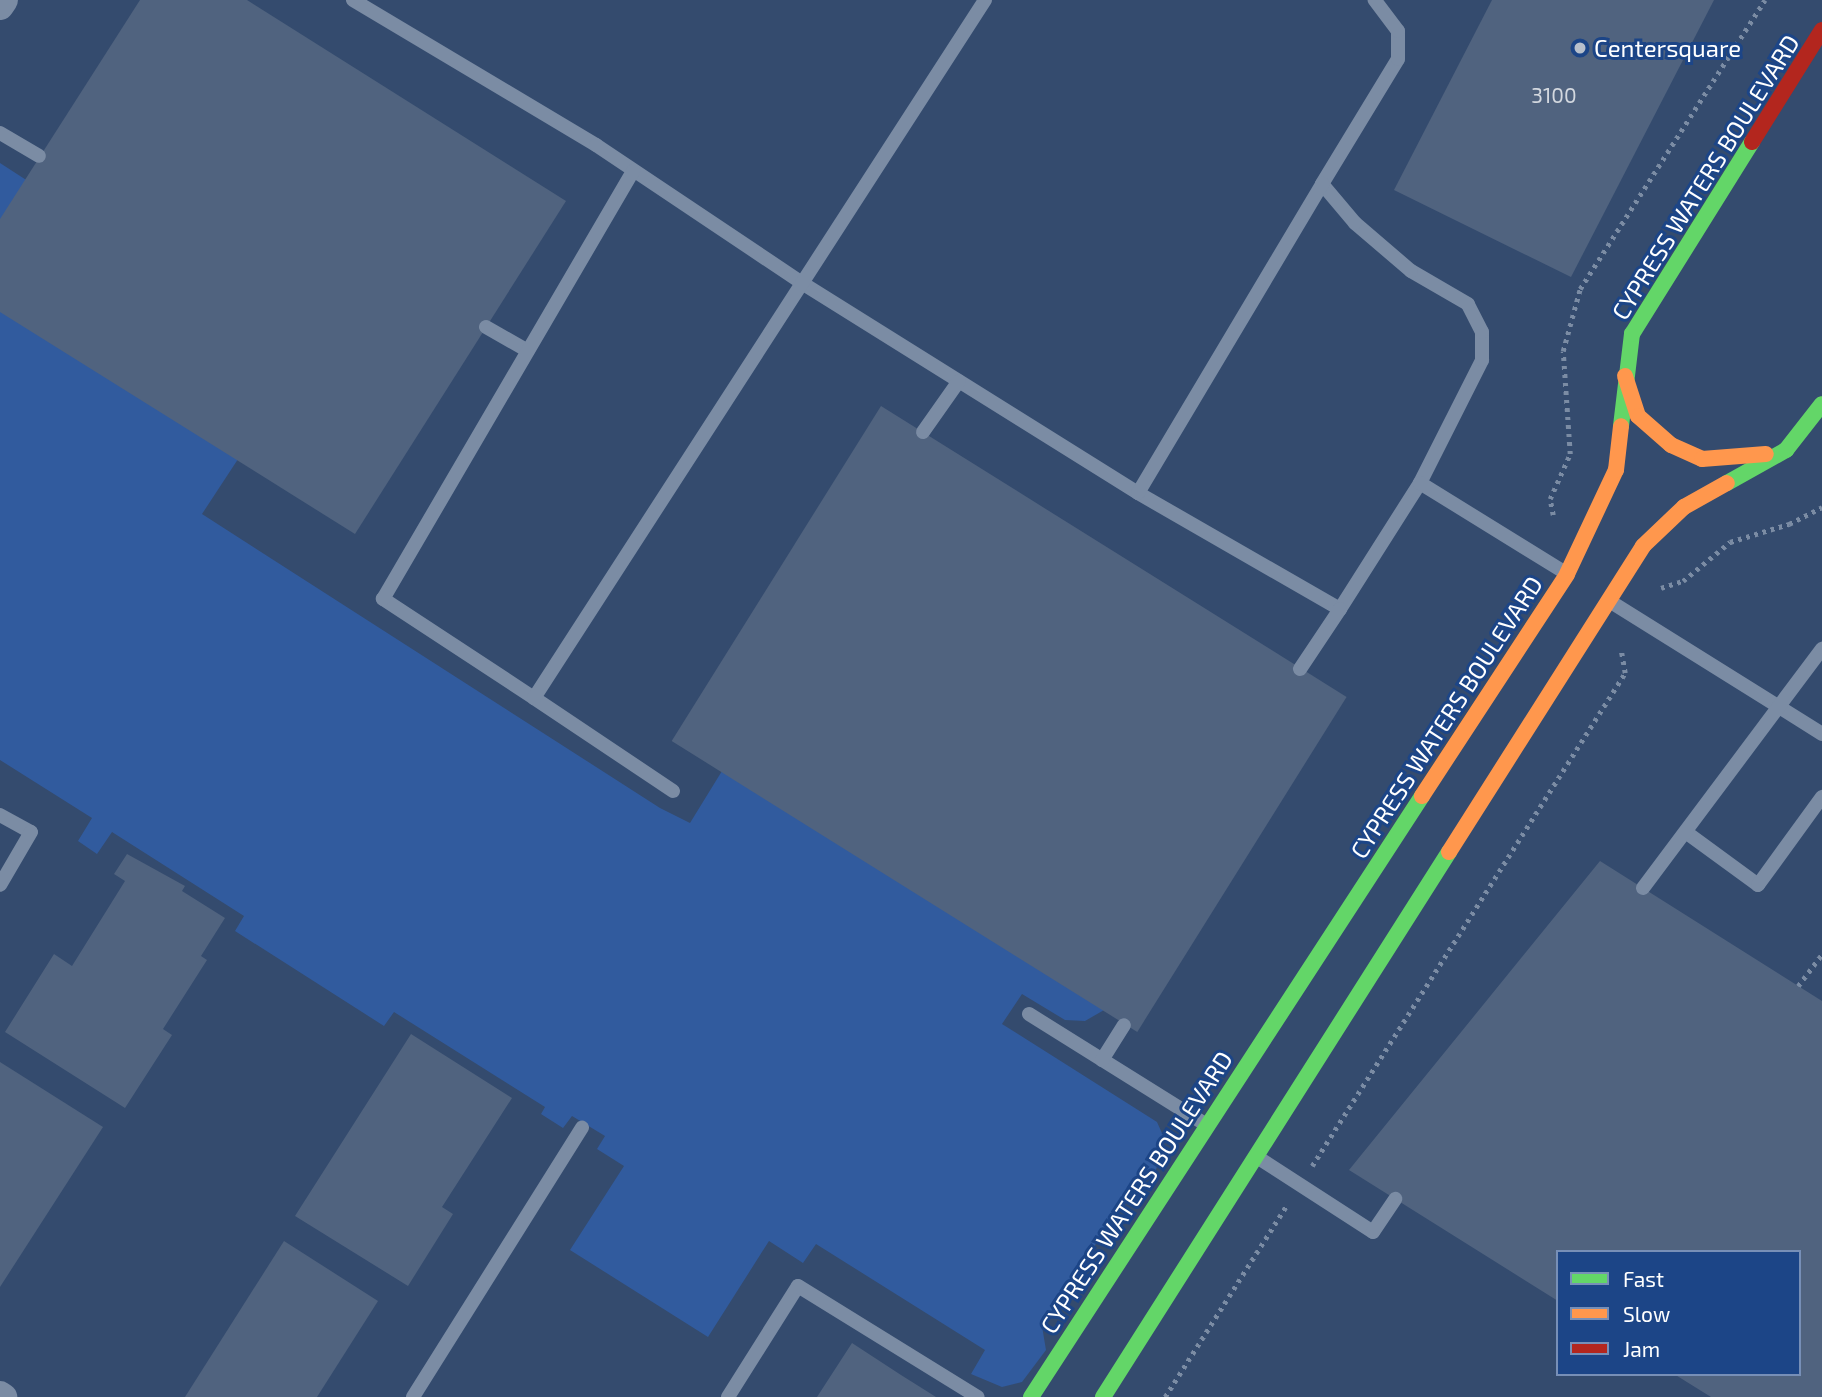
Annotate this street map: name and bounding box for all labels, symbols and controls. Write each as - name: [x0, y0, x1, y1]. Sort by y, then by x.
- street label: CYPRESS WATERS BOULEVARD: [1605, 29, 1805, 325]
- place label: Centersquare: [1594, 34, 1741, 62]
- marker: Centersquare: [1572, 40, 1588, 56]
- house number: 3100: [1531, 82, 1577, 108]
- street label: CYPRESS WATERS BOULEVARD: [1344, 570, 1548, 864]
- street label: CYPRESS WATERS BOULEVARD: [1034, 1045, 1238, 1339]
- legend: [1556, 1250, 1801, 1376]
- text: Fast: [1623, 1266, 1664, 1291]
- text: Slow: [1623, 1301, 1670, 1326]
- text: Jam: [1623, 1336, 1660, 1361]

